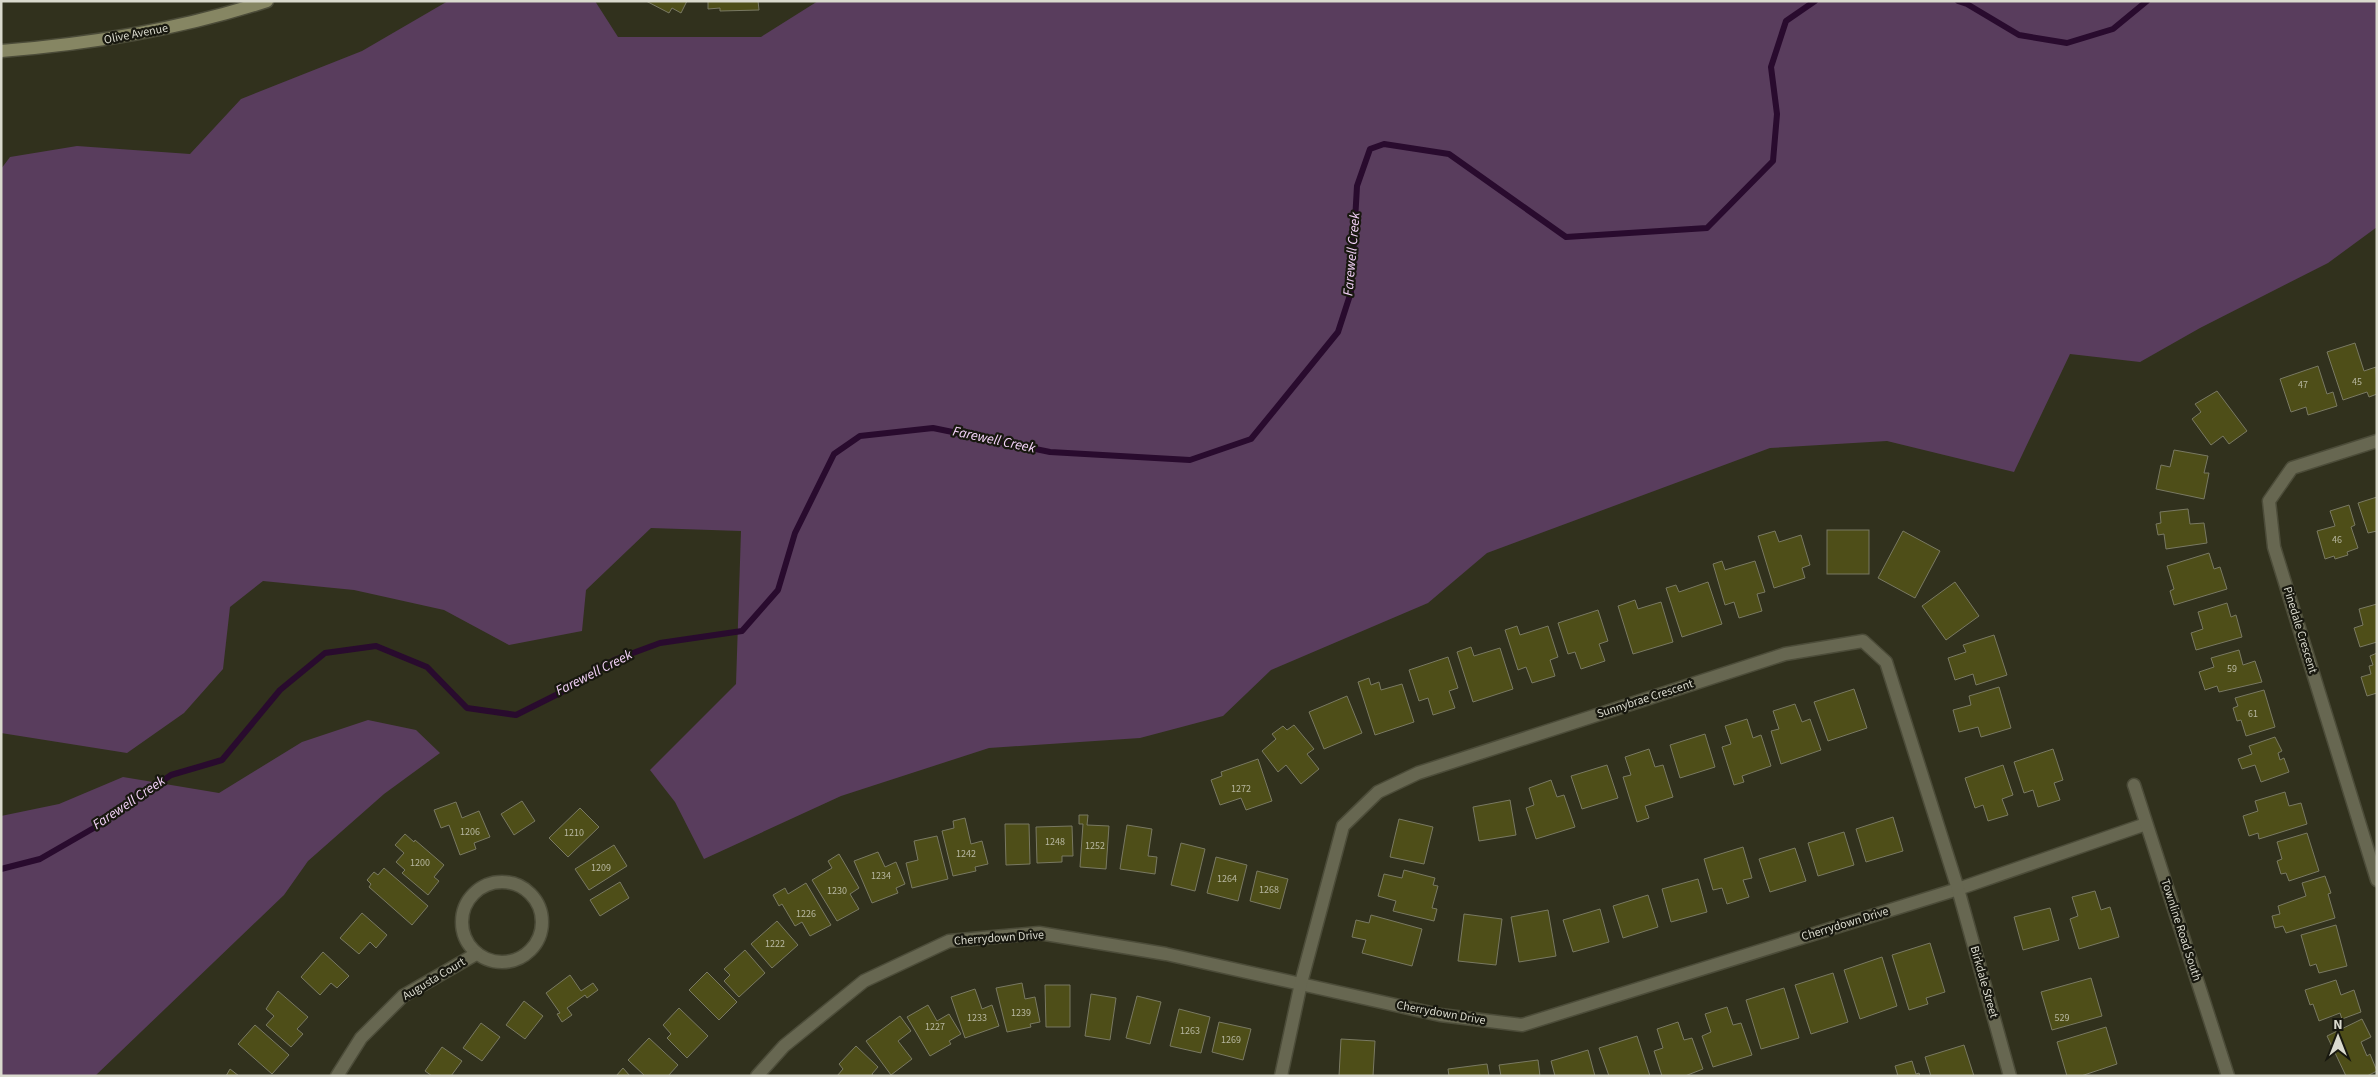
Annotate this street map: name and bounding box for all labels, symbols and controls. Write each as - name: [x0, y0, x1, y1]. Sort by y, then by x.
- street label: Olive Avenue: [103, 19, 170, 49]
- water label: Farewell Creek: [1338, 211, 1366, 297]
- house number: 45: [2352, 375, 2362, 389]
- house number: 47: [2298, 378, 2308, 392]
- water label: Farewell Creek: [951, 421, 1037, 459]
- house number: 46: [2332, 533, 2342, 547]
- street label: Pinedale Crescent: [2279, 584, 2321, 676]
- water label: Farewell Creek: [552, 645, 636, 701]
- house number: 59: [2227, 662, 2237, 676]
- street label: Sunnybrae Crescent: [1595, 675, 1695, 723]
- house number: 61: [2248, 707, 2258, 721]
- water label: Farewell Creek: [89, 771, 170, 835]
- house number: 1272: [1231, 782, 1251, 796]
- house number: 1206: [460, 825, 480, 839]
- house number: 1210: [564, 826, 584, 840]
- house number: 1248: [1045, 835, 1065, 849]
- house number: 1252: [1085, 839, 1105, 853]
- house number: 1242: [956, 847, 976, 861]
- house number: 1200: [410, 856, 430, 870]
- house number: 1209: [591, 861, 611, 875]
- house number: 1234: [871, 869, 891, 883]
- house number: 1264: [1217, 872, 1237, 886]
- street label: Townline Road South: [2156, 877, 2206, 983]
- house number: 1268: [1259, 883, 1279, 897]
- house number: 1230: [827, 884, 847, 898]
- street label: Cherrydown Drive: [1799, 903, 1891, 945]
- house number: 1226: [796, 907, 816, 921]
- street label: Cherrydown Drive: [953, 926, 1045, 950]
- house number: 1222: [765, 937, 785, 951]
- street label: Birkdale Street: [1966, 944, 2002, 1020]
- street label: Augusta Court: [399, 954, 469, 1004]
- street label: Cherrydown Drive: [1395, 997, 1487, 1029]
- house number: 1239: [1011, 1006, 1031, 1020]
- house number: 1233: [967, 1011, 987, 1025]
- house number: 529: [2055, 1011, 2069, 1025]
- north arrow: [2313, 1012, 2363, 1062]
- text: N: [2333, 1015, 2343, 1035]
- house number: 1227: [925, 1020, 945, 1034]
- house number: 1263: [1180, 1024, 1200, 1038]
- house number: 1269: [1221, 1033, 1241, 1047]

